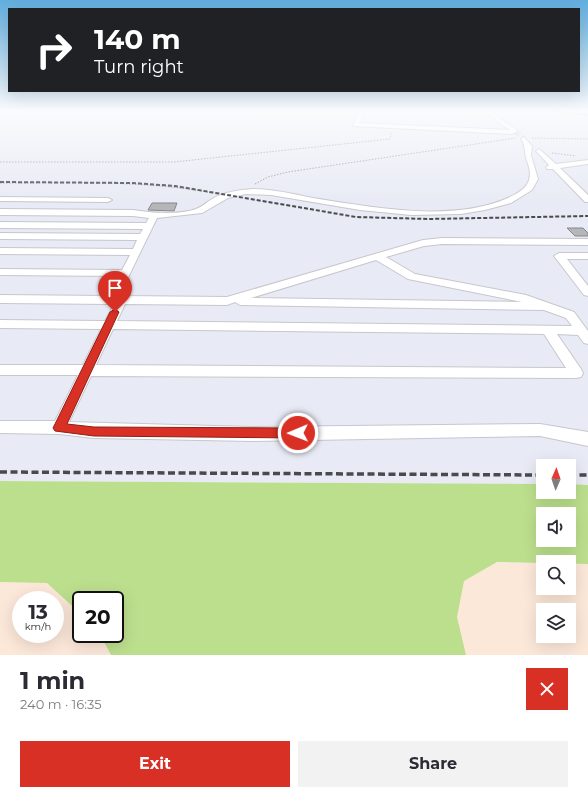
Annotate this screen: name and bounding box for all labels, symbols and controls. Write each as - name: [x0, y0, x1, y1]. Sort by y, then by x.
- text: 140 m: [94, 22, 181, 56]
- icon: right: [28, 24, 80, 76]
- text: Turn right: [94, 56, 184, 78]
- pin: [98, 271, 132, 312]
- icon: arrive: [104, 277, 126, 299]
- position arrow: [277, 412, 319, 454]
- north arrow: [536, 459, 576, 499]
- map controls: [536, 459, 576, 643]
- button: sound: [536, 507, 576, 547]
- button: search: [536, 555, 576, 595]
- speed limit sign: 20: [72, 591, 124, 643]
- text: 13: [28, 600, 48, 624]
- button: layers: [536, 603, 576, 643]
- text: km/h: [25, 620, 51, 633]
- text: 1 min: [20, 666, 85, 695]
- button: close: [526, 668, 568, 710]
- text: 240 m · 16:35: [20, 696, 102, 712]
- button: Exit: [20, 741, 290, 787]
- button: Share: [298, 741, 568, 787]

